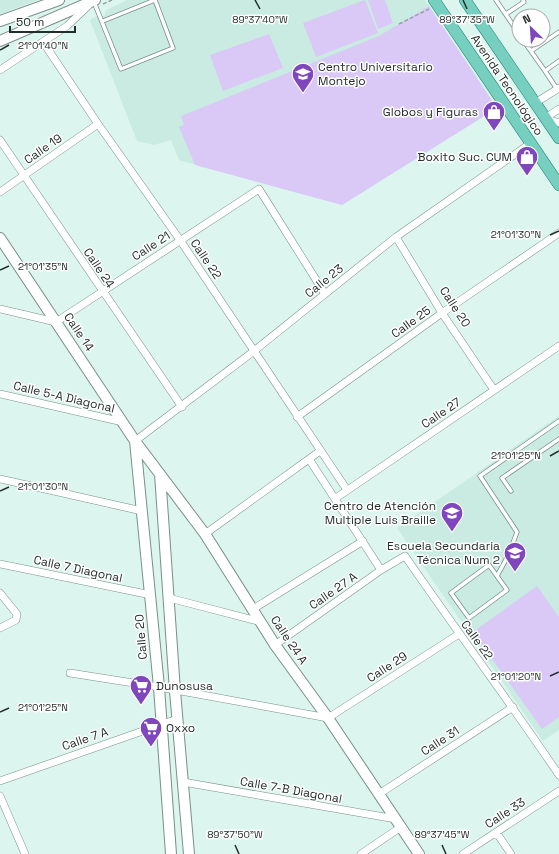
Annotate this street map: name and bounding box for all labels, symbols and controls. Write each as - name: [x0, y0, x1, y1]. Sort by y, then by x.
- scale bar: [10, 8, 75, 34]
- north arrow: [511, 8, 551, 48]
- text: N: [520, 11, 533, 27]
- text: 89°37'40"W: [232, 13, 288, 26]
- text: 89°37'35"W: [439, 13, 495, 26]
- text: 50 m: [16, 14, 44, 30]
- street label: Avenida Tecnológico: [467, 31, 547, 139]
- text: 21°01'40"N: [18, 39, 68, 52]
- place label: Centro Universitario Montejo: [318, 59, 433, 89]
- school or university icon: Centro Universitario Montejo: [290, 61, 316, 94]
- shop icon: Globos y Figuras: [481, 99, 507, 132]
- place label: Globos y Figuras: [383, 104, 478, 120]
- street label: Calle 19: [21, 130, 65, 168]
- shop icon: Boxito Suc. CUM: [514, 144, 540, 177]
- place label: Boxito Suc. CUM: [418, 149, 512, 165]
- street label: Calle 21: [129, 228, 173, 264]
- text: 21°01'30"N: [491, 228, 541, 241]
- street label: Calle 22: [187, 236, 225, 282]
- street label: Calle 24: [80, 245, 119, 292]
- text: 21°01'35"N: [18, 260, 68, 273]
- street label: Calle 23: [301, 261, 347, 301]
- street label: Calle 20: [436, 284, 474, 330]
- street label: Calle 25: [388, 302, 434, 342]
- street label: Calle 14: [60, 310, 98, 355]
- street label: Calle 5-A Diagonal: [12, 378, 116, 416]
- street label: Calle 27: [418, 394, 464, 432]
- text: 21°01'25"N: [491, 449, 541, 462]
- text: 21°01'30"N: [18, 480, 68, 493]
- place label: Centro de Atención Multiple Luis Braille: [324, 498, 436, 528]
- school or university icon: Centro de Atención Multiple Luis Braille: [439, 500, 465, 533]
- place label: Escuela Secundaria Técnica Num 2: [387, 538, 500, 568]
- school or university icon: Escuela Secundaria Técnica Num 2: [502, 540, 528, 573]
- street label: Calle 7 Diagonal: [32, 552, 124, 586]
- street label: Calle 27 A: [306, 568, 360, 613]
- street label: Calle 24 A: [267, 613, 311, 668]
- street label: Calle 20: [131, 614, 151, 660]
- street label: Calle 22: [457, 617, 497, 663]
- street label: Calle 29: [364, 648, 410, 686]
- text: 21°01'20"N: [491, 670, 541, 683]
- supermarket icon: Dunosusa: [128, 673, 154, 706]
- place label: Dunosusa: [156, 678, 213, 694]
- text: 21°01'25"N: [18, 701, 68, 714]
- supermarket icon: Oxxo: [138, 715, 164, 748]
- place label: Oxxo: [166, 720, 195, 736]
- street label: Calle 7 A: [60, 723, 111, 754]
- street label: Calle 31: [418, 723, 462, 759]
- street label: Calle 7-B Diagonal: [239, 773, 343, 807]
- street label: Calle 33: [482, 794, 528, 832]
- text: 89°37'50"W: [207, 828, 263, 841]
- text: 89°37'45"W: [414, 828, 470, 841]

